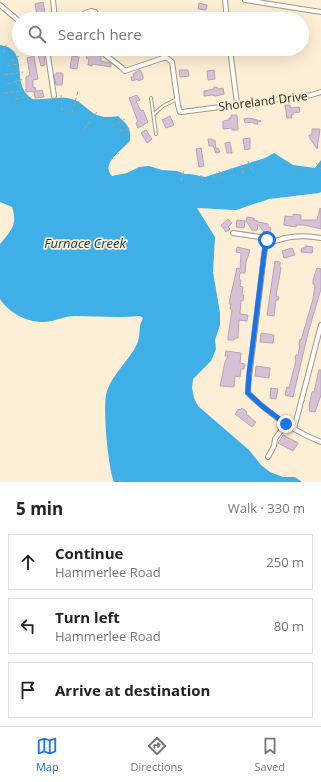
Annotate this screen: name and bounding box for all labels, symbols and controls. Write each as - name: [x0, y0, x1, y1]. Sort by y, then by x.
- search box: [12, 12, 309, 56]
- icon: search: [26, 23, 48, 45]
- text: Search here: [58, 24, 142, 44]
- street label: Shoreland Drive: [217, 87, 309, 115]
- route start: [258, 231, 276, 249]
- water label: Furnace Creek: [44, 234, 126, 252]
- route end: [277, 415, 295, 433]
- text: 5 min: [16, 497, 63, 520]
- text: Walk · 330 m: [228, 499, 305, 517]
- text: Continue: [55, 543, 123, 563]
- icon: ahead: [17, 551, 39, 573]
- text: 250 m: [266, 553, 304, 571]
- text: Hammerlee Road: [55, 563, 161, 581]
- text: Turn left: [55, 607, 120, 627]
- icon: left: [17, 615, 39, 637]
- text: 80 m: [274, 617, 304, 635]
- text: Hammerlee Road: [55, 627, 161, 645]
- icon: arrive: [17, 679, 39, 701]
- text: Arrive at destination: [55, 680, 210, 700]
- tab: Map: [36, 735, 59, 774]
- tab: Directions: [131, 735, 183, 774]
- tab: Saved: [254, 735, 285, 774]

